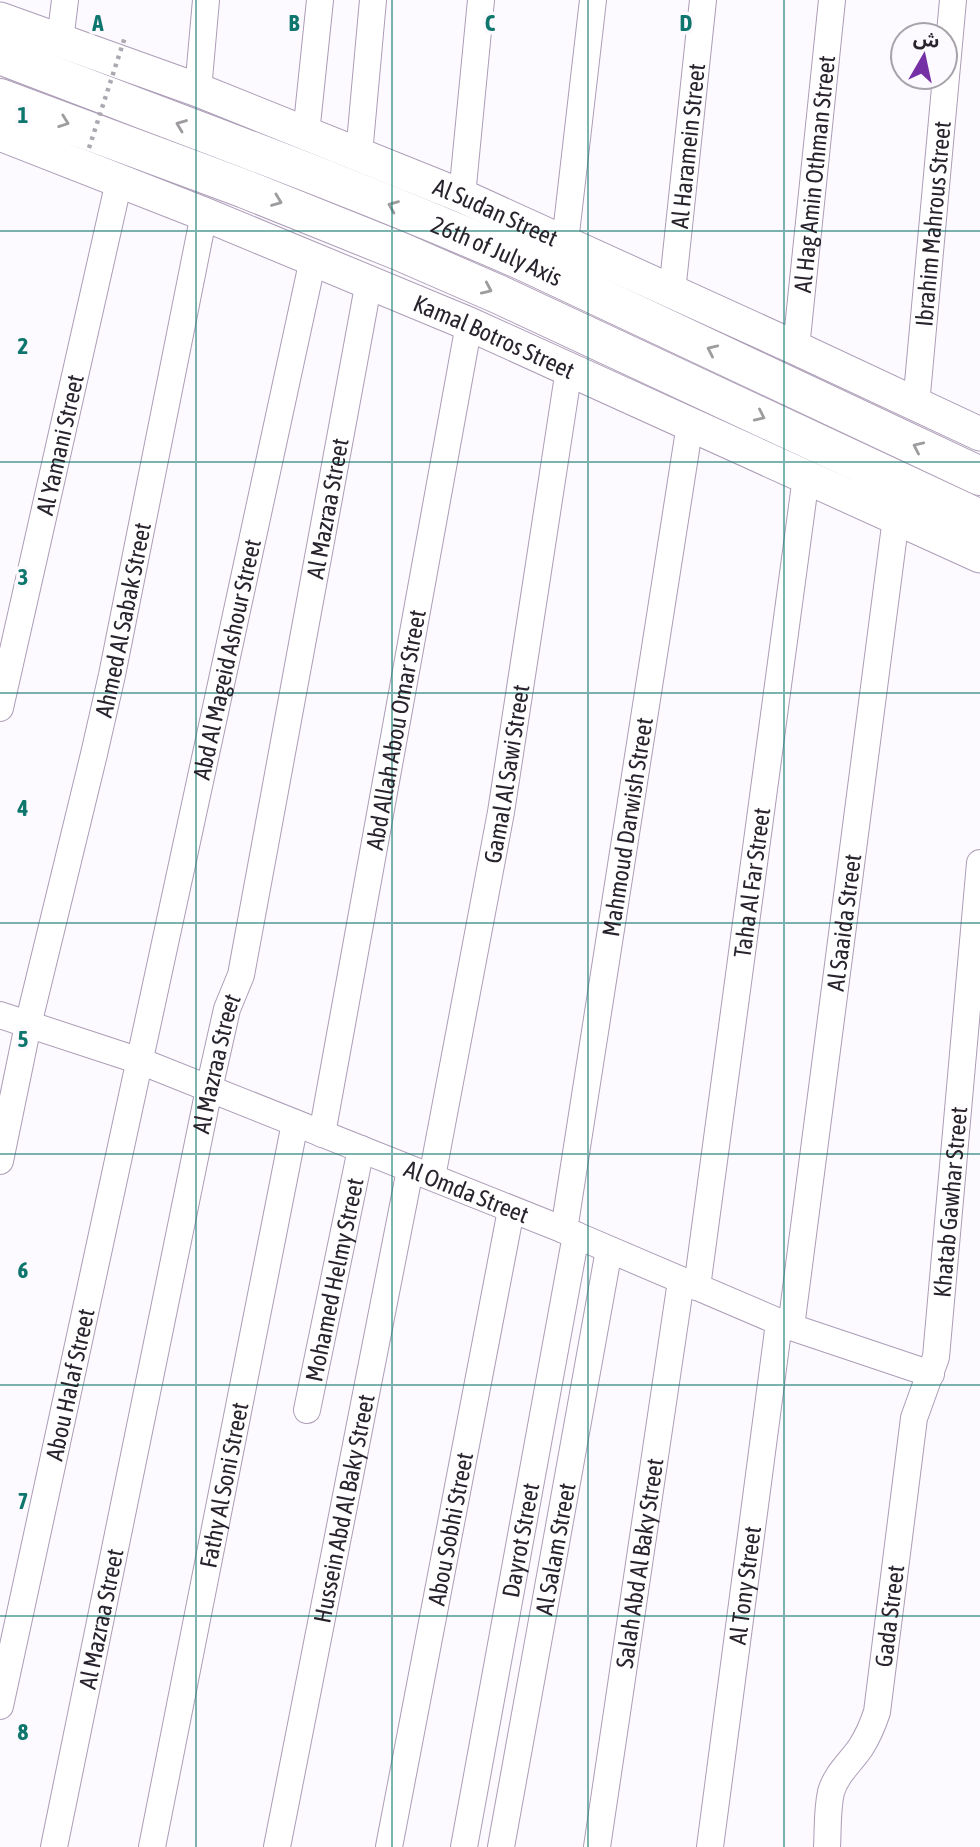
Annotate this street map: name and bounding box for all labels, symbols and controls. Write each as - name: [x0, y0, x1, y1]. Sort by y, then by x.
- text: A: [91, 10, 104, 36]
- text: B: [289, 10, 300, 36]
- text: C: [485, 10, 496, 36]
- text: D: [680, 10, 693, 36]
- north arrow: [889, 21, 959, 91]
- text: ش: [912, 26, 941, 52]
- street label: Al Hag Amin Othman Street: [788, 54, 840, 294]
- street label: Al Haramein Street: [665, 62, 710, 230]
- text: 1: [18, 102, 29, 128]
- one-way arrow: [57, 114, 70, 128]
- one-way arrow: [176, 119, 188, 133]
- street label: Ibrahim Mahrous Street: [910, 120, 955, 328]
- street label: Al Sudan Street: [430, 172, 562, 251]
- one-way arrow: [271, 193, 283, 207]
- one-way arrow: [388, 200, 401, 214]
- street label: 26th of July Axis: [428, 210, 566, 291]
- one-way arrow: [480, 281, 492, 295]
- street label: Kamal Botros Street: [410, 289, 579, 384]
- text: 2: [18, 333, 28, 359]
- one-way arrow: [707, 345, 719, 359]
- street label: Al Yamani Street: [30, 372, 88, 518]
- one-way arrow: [753, 408, 765, 422]
- street label: Al Mazraa Street: [301, 436, 353, 581]
- one-way arrow: [913, 441, 925, 455]
- street label: Ahmed Al Sabak Street: [89, 520, 156, 720]
- street label: Abd Al Mageid Ashour Street: [187, 536, 266, 782]
- text: 3: [18, 564, 28, 590]
- street label: Abd Allah Abou Omar Street: [360, 607, 430, 852]
- street label: Gamal Al Sawi Street: [478, 683, 534, 865]
- street label: Mahmoud Darwish Street: [597, 715, 657, 938]
- text: 4: [17, 795, 29, 821]
- street label: Taha Al Far Street: [728, 806, 775, 959]
- street label: Al Saaida Street: [821, 852, 866, 993]
- street label: Al Mazraa Street: [187, 989, 245, 1136]
- text: 5: [18, 1026, 29, 1052]
- street label: Khatab Gawhar Street: [928, 1105, 972, 1299]
- street label: Al Omda Street: [401, 1154, 533, 1228]
- street label: Mohamed Helmy Street: [300, 1175, 368, 1384]
- text: 6: [18, 1257, 29, 1283]
- street label: Abou Halaf Street: [40, 1306, 99, 1463]
- street label: Hussein Abd Al Baky Street: [308, 1392, 379, 1625]
- street label: Fathy Al Soni Street: [194, 1400, 253, 1570]
- street label: Abou Sobhi Street: [422, 1450, 478, 1608]
- street label: Salah Abd Al Baky Street: [610, 1456, 668, 1670]
- street label: Dayrot Street: [496, 1481, 544, 1599]
- street label: Al Salam Street: [530, 1481, 580, 1617]
- text: 7: [18, 1488, 28, 1514]
- street label: Al Tony Street: [723, 1524, 766, 1646]
- street label: Al Mazraa Street: [73, 1546, 128, 1691]
- street label: Gada Street: [869, 1563, 909, 1668]
- text: 8: [18, 1719, 29, 1745]

